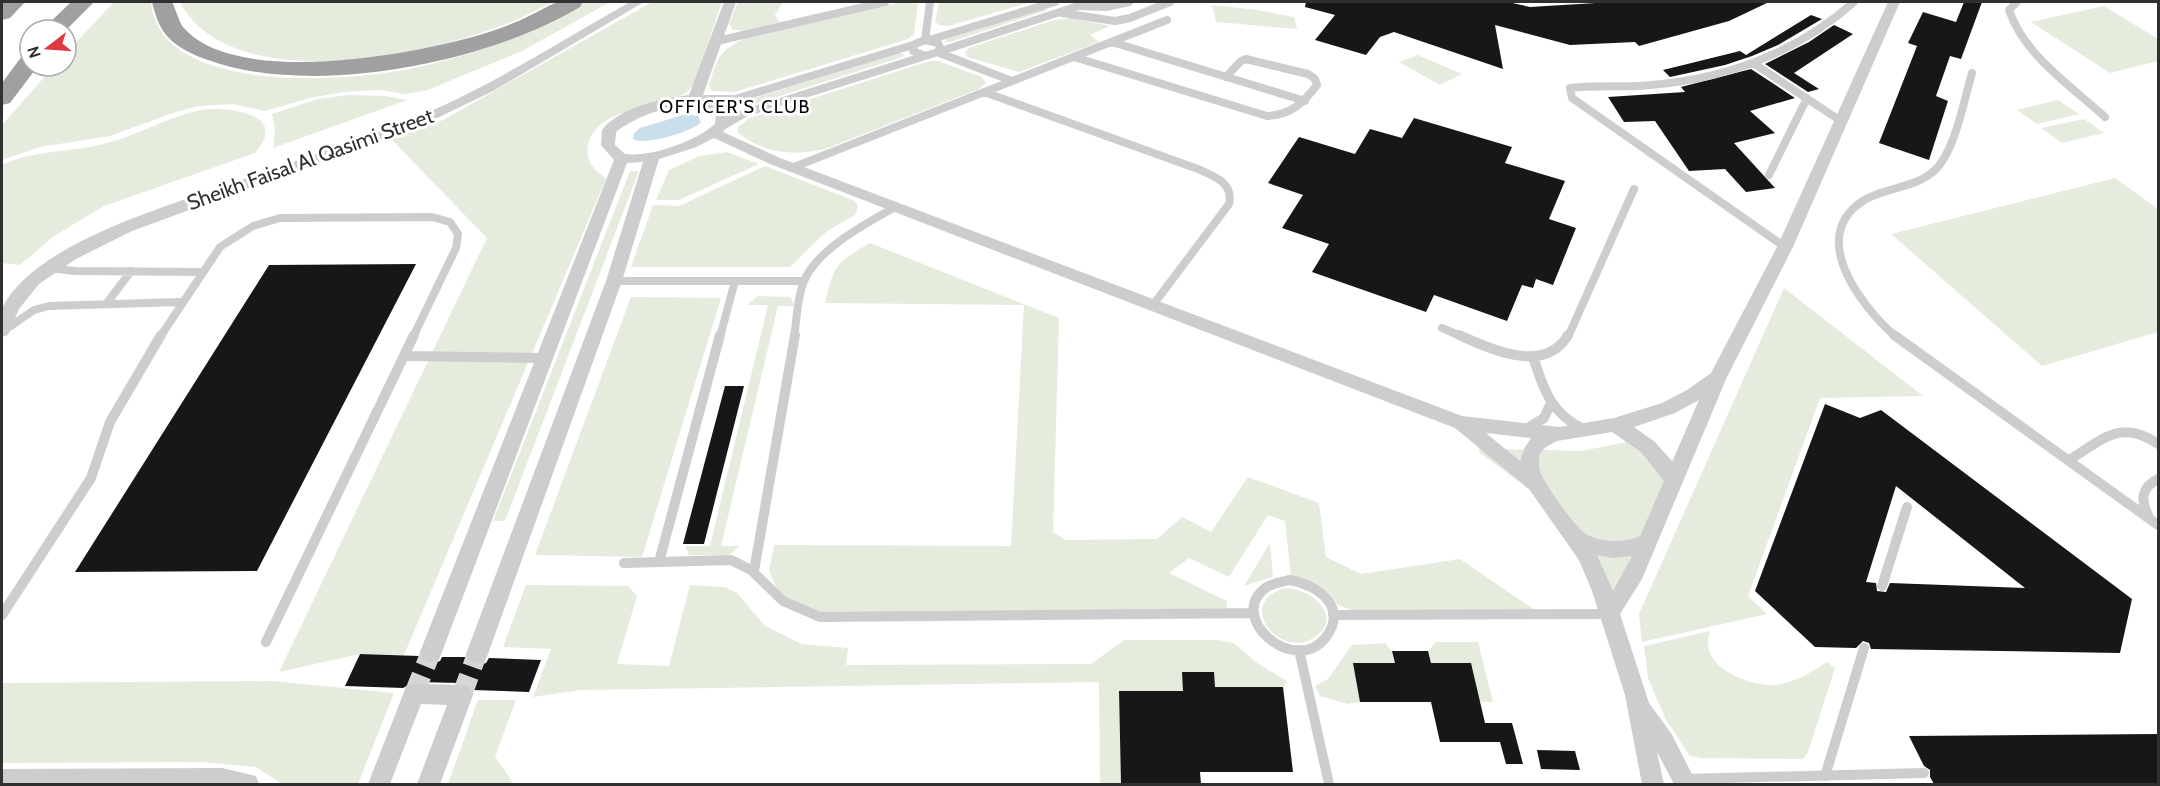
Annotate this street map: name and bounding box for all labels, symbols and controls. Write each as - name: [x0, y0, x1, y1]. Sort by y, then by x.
- north arrow: [18, 18, 78, 78]
- text: N: [23, 44, 45, 60]
- district label: OFFICER'S CLUB: [659, 96, 811, 118]
- street label: Sheikh Faisal Al Qasimi Street: [183, 103, 437, 215]

